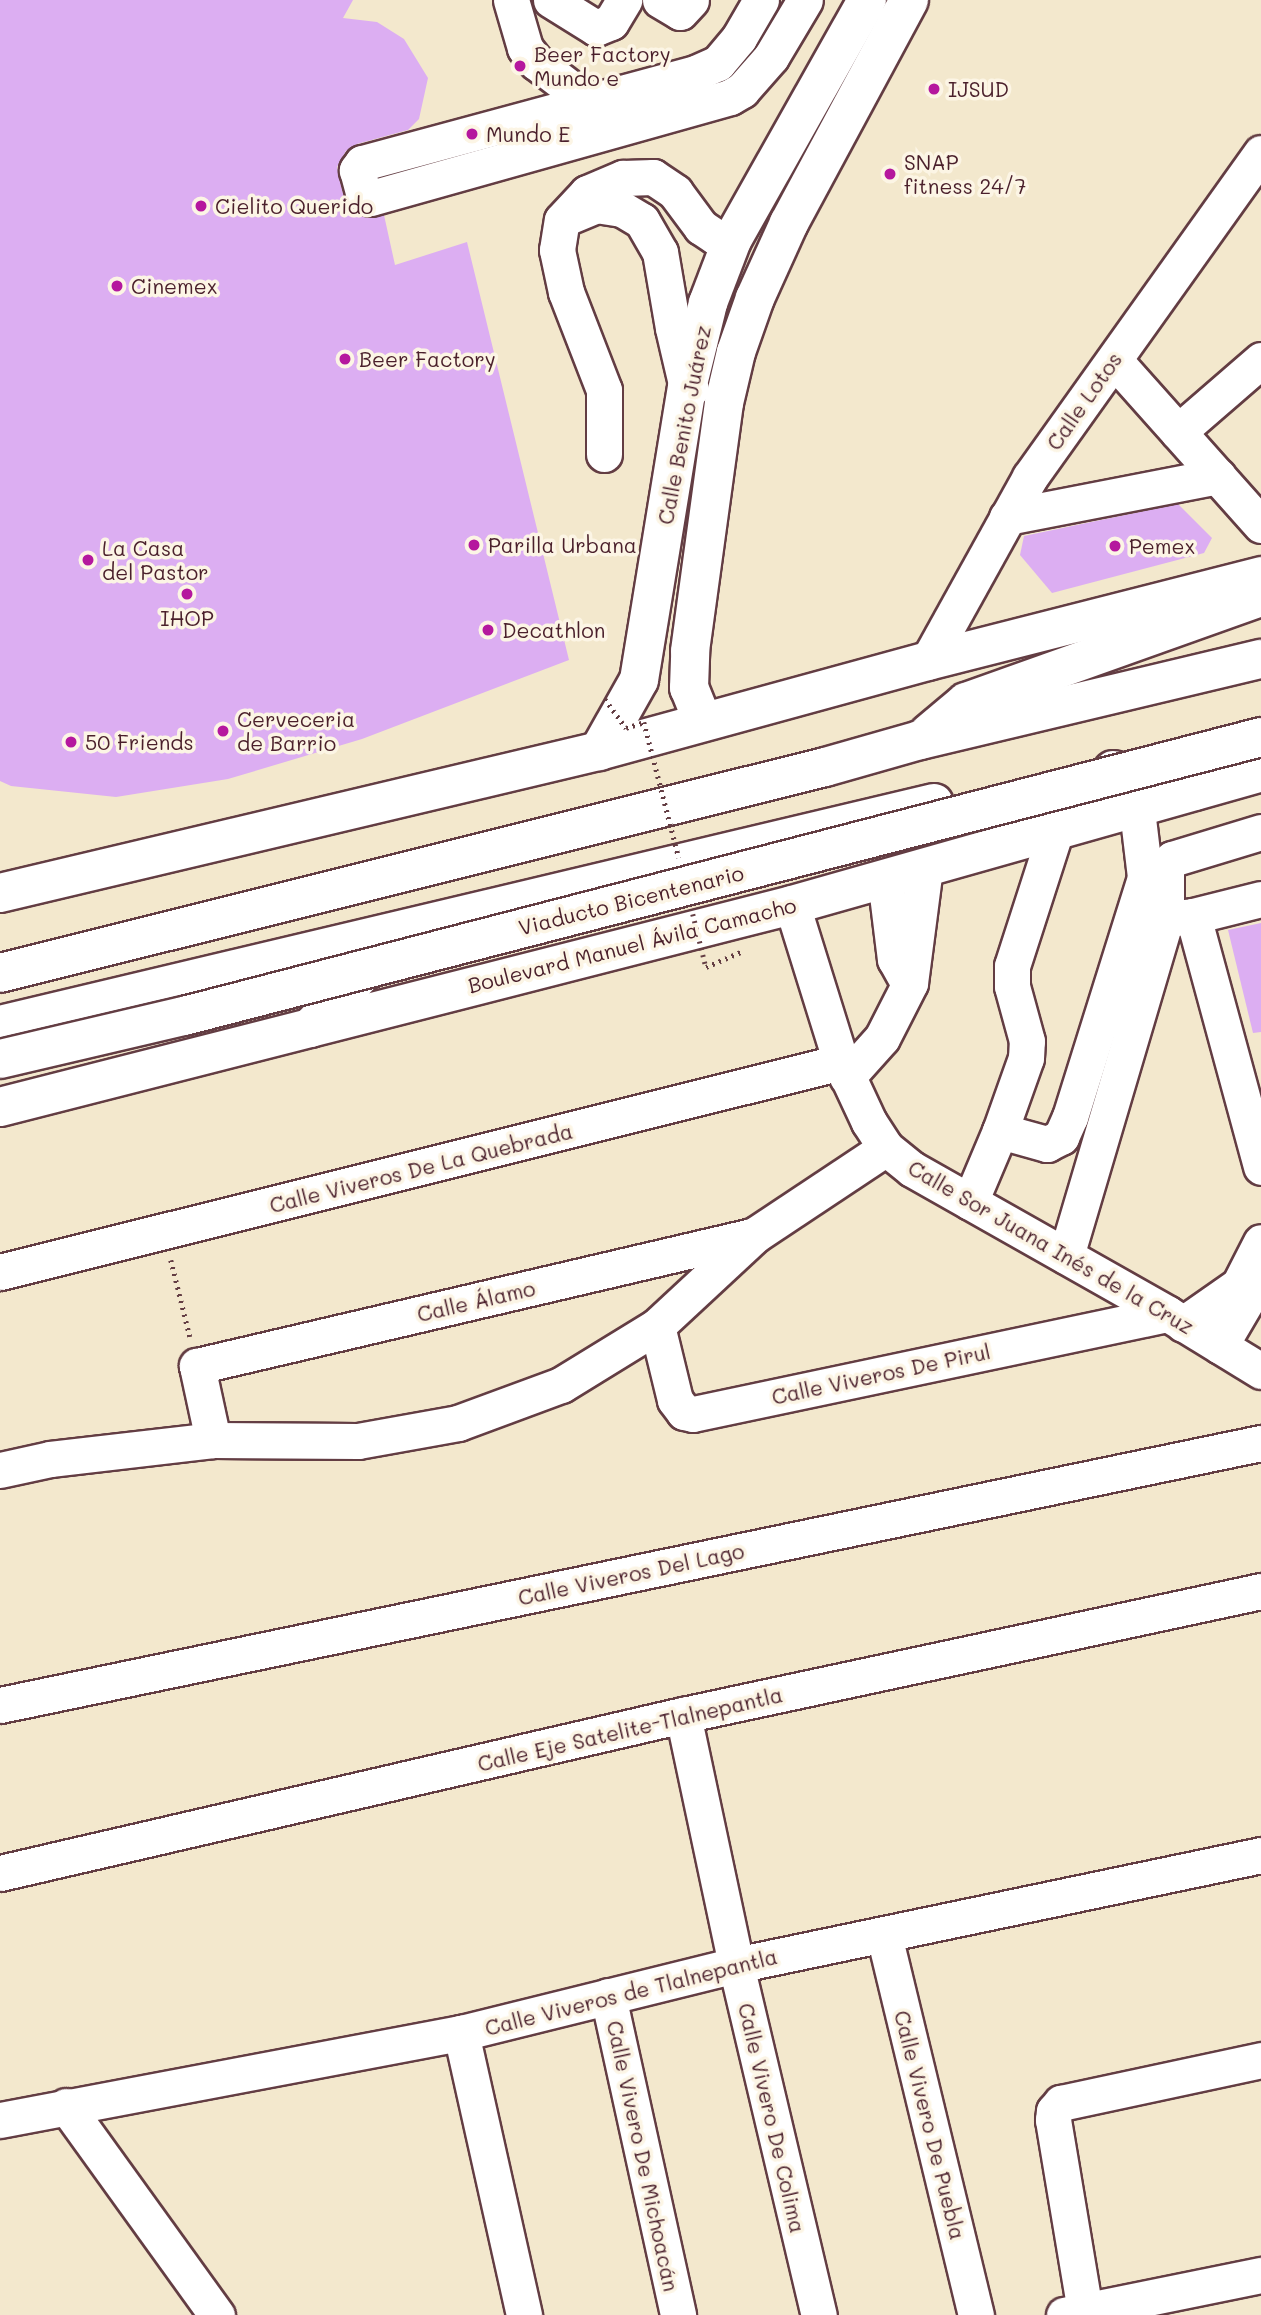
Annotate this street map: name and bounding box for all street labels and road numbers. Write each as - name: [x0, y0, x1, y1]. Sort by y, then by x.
- street label: Calle Benito Juárez: [652, 323, 716, 527]
- street label: Calle Lotos: [1041, 347, 1127, 455]
- street label: Viaducto Bicentenario: [516, 860, 746, 940]
- street label: Boulevard Manuel Ávila Camacho: [465, 892, 799, 998]
- street label: Calle Viveros De La Quebrada: [267, 1118, 575, 1218]
- street label: Calle Sor Juana Inés de la Cruz: [904, 1155, 1198, 1339]
- street label: Calle Álamo: [415, 1275, 537, 1327]
- street label: Calle Viveros De Pirul: [769, 1338, 993, 1410]
- street label: Calle Viveros Del Lago: [516, 1538, 746, 1610]
- street label: Calle Eje Satelite-Tlalnepantla: [475, 1682, 785, 1776]
- street label: Calle Viveros de Tlalnepantla: [482, 1943, 780, 2041]
- street label: Calle Vivero De Colima: [733, 2001, 811, 2235]
- street label: Calle Vivero De Puebla: [889, 2008, 971, 2242]
- street label: Calle Vivero De Michoacán: [602, 2018, 684, 2294]

